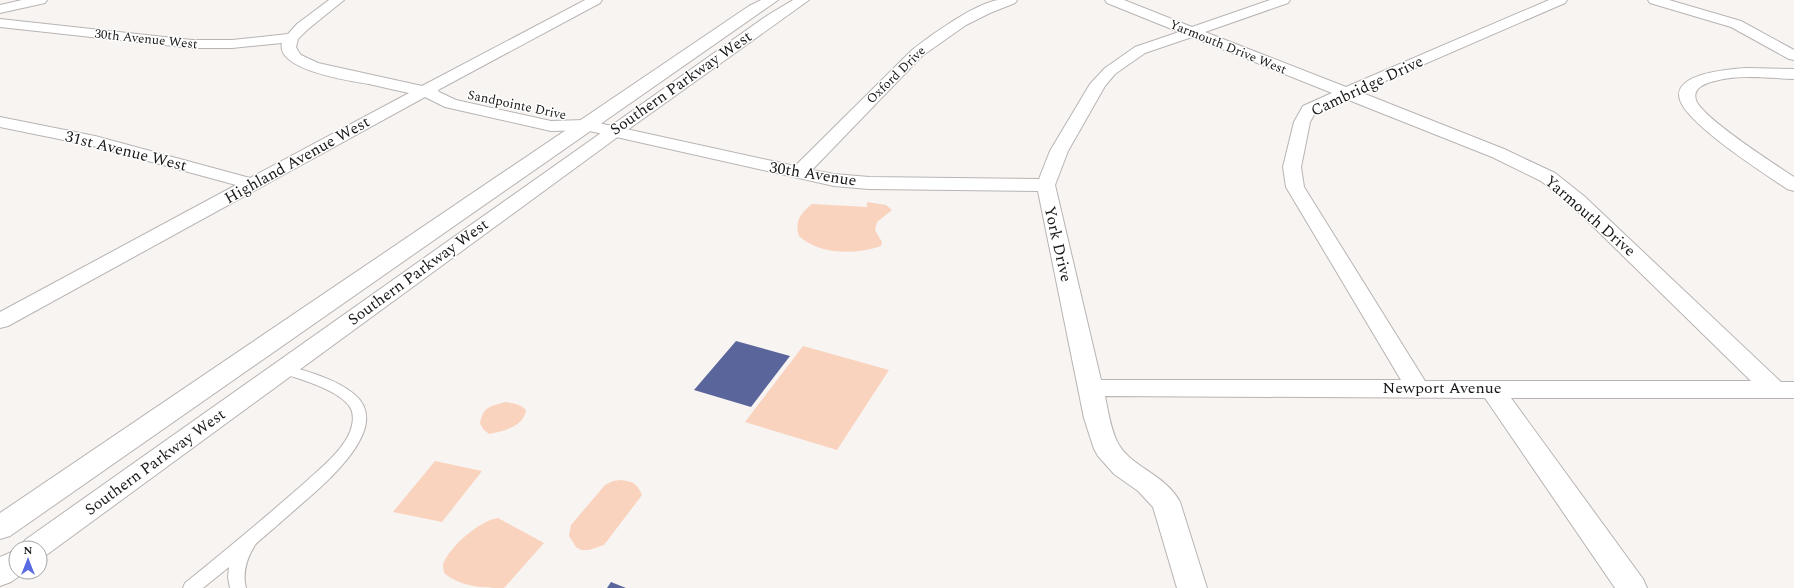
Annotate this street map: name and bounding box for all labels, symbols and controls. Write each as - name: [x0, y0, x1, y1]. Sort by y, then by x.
- street label: Yarmouth Drive West: [1166, 14, 1290, 80]
- street label: 30th Avenue West: [94, 24, 199, 54]
- street label: Southern Parkway West: [605, 25, 757, 141]
- street label: Oxford Drive: [862, 41, 930, 109]
- street label: Cambridge Drive: [1307, 49, 1427, 123]
- street label: Sandpointe Drive: [466, 85, 568, 125]
- street label: Highland Avenue West: [220, 110, 374, 210]
- street label: 31st Avenue West: [63, 124, 190, 178]
- street label: 30th Avenue: [768, 155, 858, 193]
- street label: Yarmouth Drive: [1539, 170, 1641, 262]
- street label: York Drive: [1038, 204, 1078, 284]
- street label: Southern Parkway West: [343, 212, 494, 331]
- street label: Newport Avenue: [1382, 376, 1502, 400]
- street label: Southern Parkway West: [80, 402, 231, 521]
- north arrow: [8, 540, 48, 580]
- text: N: [24, 542, 33, 559]

